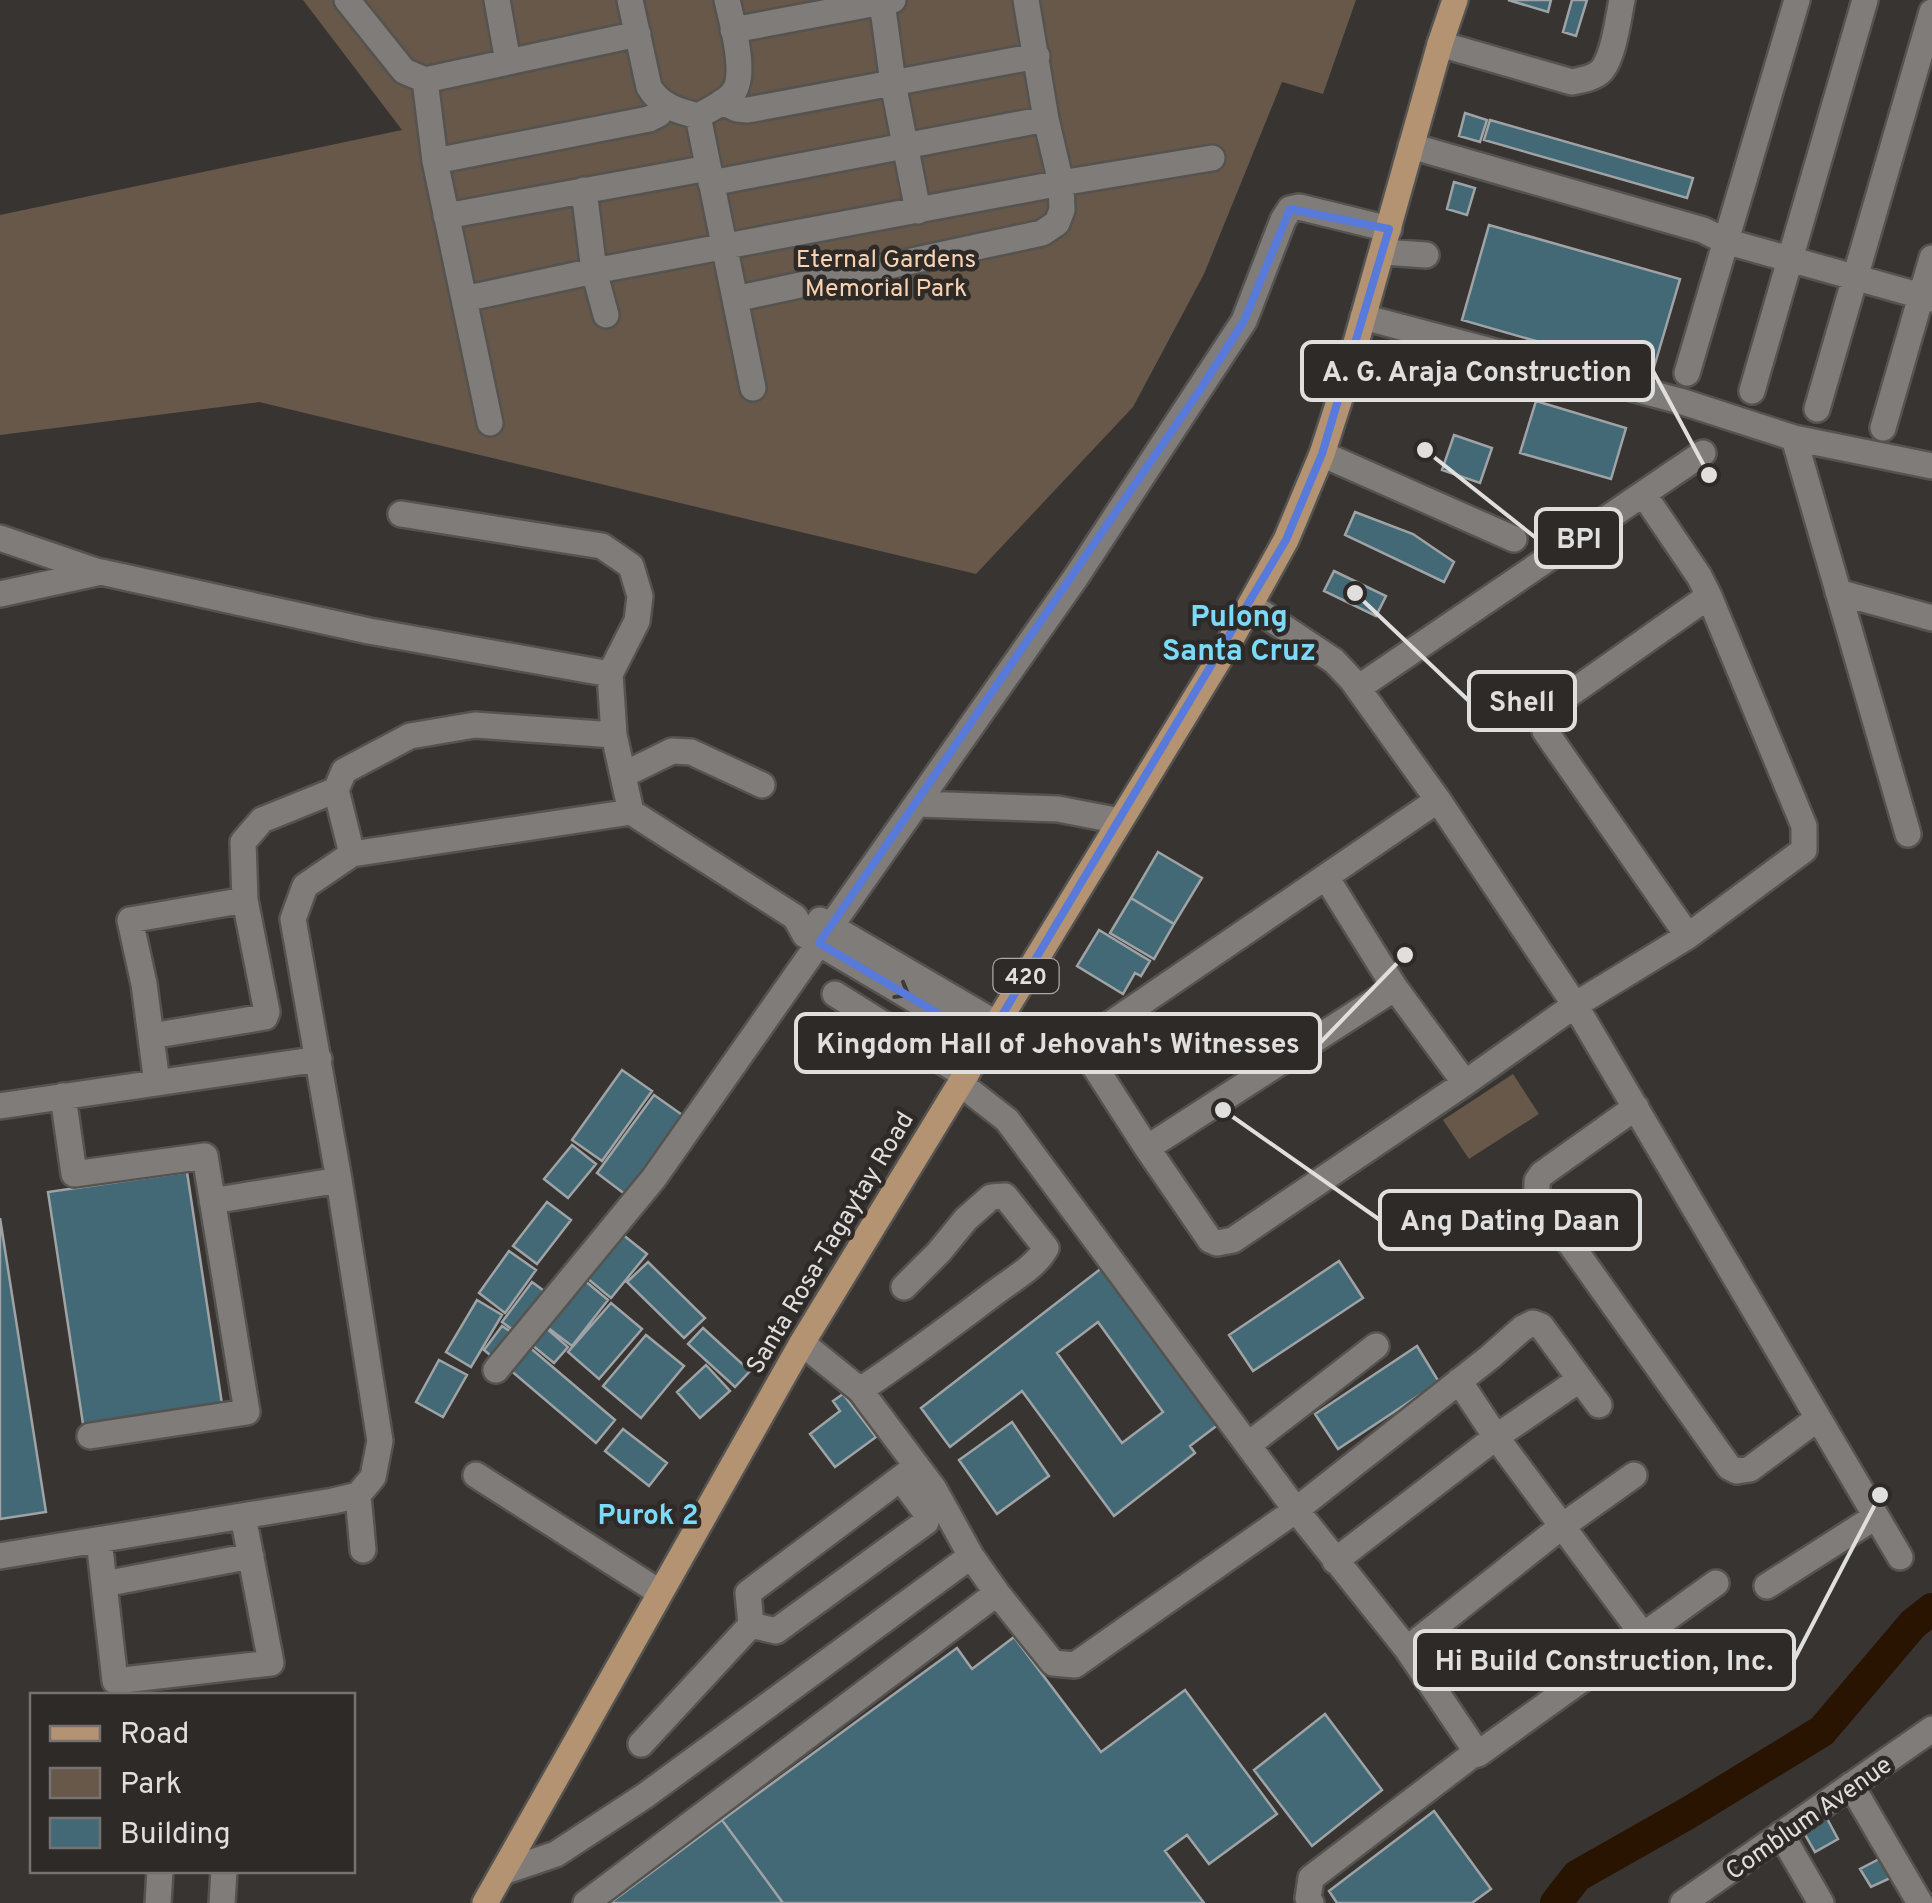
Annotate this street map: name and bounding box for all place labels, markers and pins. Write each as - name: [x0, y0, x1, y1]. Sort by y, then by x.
- callout: A. G. Araja Construction: [1302, 342, 1653, 400]
- callout: BPI: [1536, 509, 1621, 567]
- callout: Shell: [1469, 672, 1575, 730]
- callout: Kingdom Hall of Jehovah's Witnesses: [796, 1014, 1320, 1072]
- callout: Ang Dating Daan: [1380, 1191, 1640, 1249]
- callout: Hi Build Construction, Inc.: [1415, 1631, 1794, 1689]

